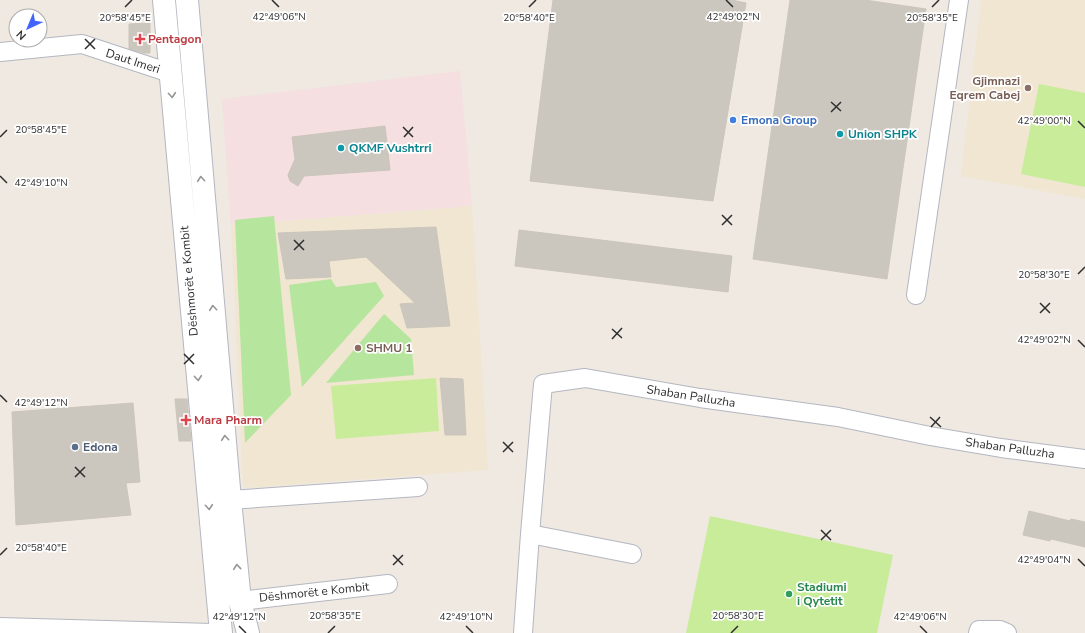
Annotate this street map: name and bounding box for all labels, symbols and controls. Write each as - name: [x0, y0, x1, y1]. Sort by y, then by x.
- north arrow: [8, 8, 48, 48]
- text: 42°49'06"N: [252, 10, 306, 24]
- text: 42°49'02"N: [706, 10, 760, 24]
- text: 20°58'45"E: [99, 11, 151, 25]
- text: 20°58'40"E: [503, 11, 555, 25]
- text: 20°58'35"E: [906, 11, 958, 25]
- text: N: [13, 27, 30, 43]
- place label: Pentagon: [148, 31, 201, 47]
- marker: Pentagon: [135, 34, 145, 44]
- street label: Daut Imeri: [104, 45, 162, 77]
- place label: Gjimnazi Eqrem Cabej: [949, 73, 1020, 103]
- marker: Gjimnazi Eqrem Cabej: [1023, 83, 1033, 93]
- one-way arrow: [167, 92, 176, 98]
- place label: Emona Group: [741, 112, 817, 128]
- text: 42°49'00"N: [1017, 114, 1071, 128]
- marker: Emona Group: [728, 115, 738, 125]
- text: 20°58'45"E: [15, 123, 67, 137]
- place label: Union SHPK: [848, 126, 918, 142]
- marker: Union SHPK: [835, 129, 845, 139]
- place label: QKMF Vushtrri: [349, 140, 432, 156]
- marker: QKMF Vushtrri: [336, 143, 346, 153]
- text: 42°49'10"N: [14, 176, 68, 190]
- one-way arrow: [197, 176, 206, 182]
- street label: Dëshmorët e Kombit: [176, 224, 202, 337]
- text: 20°58'30"E: [1018, 268, 1070, 282]
- one-way arrow: [209, 305, 218, 311]
- text: 42°49'02"N: [1017, 333, 1071, 347]
- place label: SHMU 1: [366, 340, 413, 356]
- marker: SHMU 1: [353, 343, 363, 353]
- one-way arrow: [193, 374, 202, 381]
- street label: Shaban Palluzha: [645, 381, 737, 411]
- text: 42°49'12"N: [14, 396, 68, 410]
- place label: Mara Pharm: [194, 412, 262, 428]
- marker: Mara Pharm: [181, 415, 191, 425]
- street label: Shaban Palluzha: [964, 434, 1056, 462]
- one-way arrow: [220, 435, 229, 441]
- place label: Edona: [83, 439, 118, 455]
- marker: Edona: [70, 442, 80, 452]
- one-way arrow: [205, 504, 214, 510]
- text: 20°58'40"E: [15, 541, 67, 555]
- text: 42°49'04"N: [1017, 553, 1071, 567]
- one-way arrow: [233, 564, 242, 570]
- street label: Dëshmorët e Kombit: [258, 578, 371, 606]
- place label: Stadiumi i Qytetit: [797, 579, 846, 609]
- marker: Stadiumi i Qytetit: [784, 589, 794, 599]
- text: 20°58'35"E: [309, 609, 361, 623]
- text: 20°58'30"E: [712, 609, 764, 623]
- text: 42°49'12"N: [212, 610, 266, 624]
- text: 42°49'10"N: [439, 610, 493, 624]
- text: 42°49'06"N: [893, 610, 947, 624]

